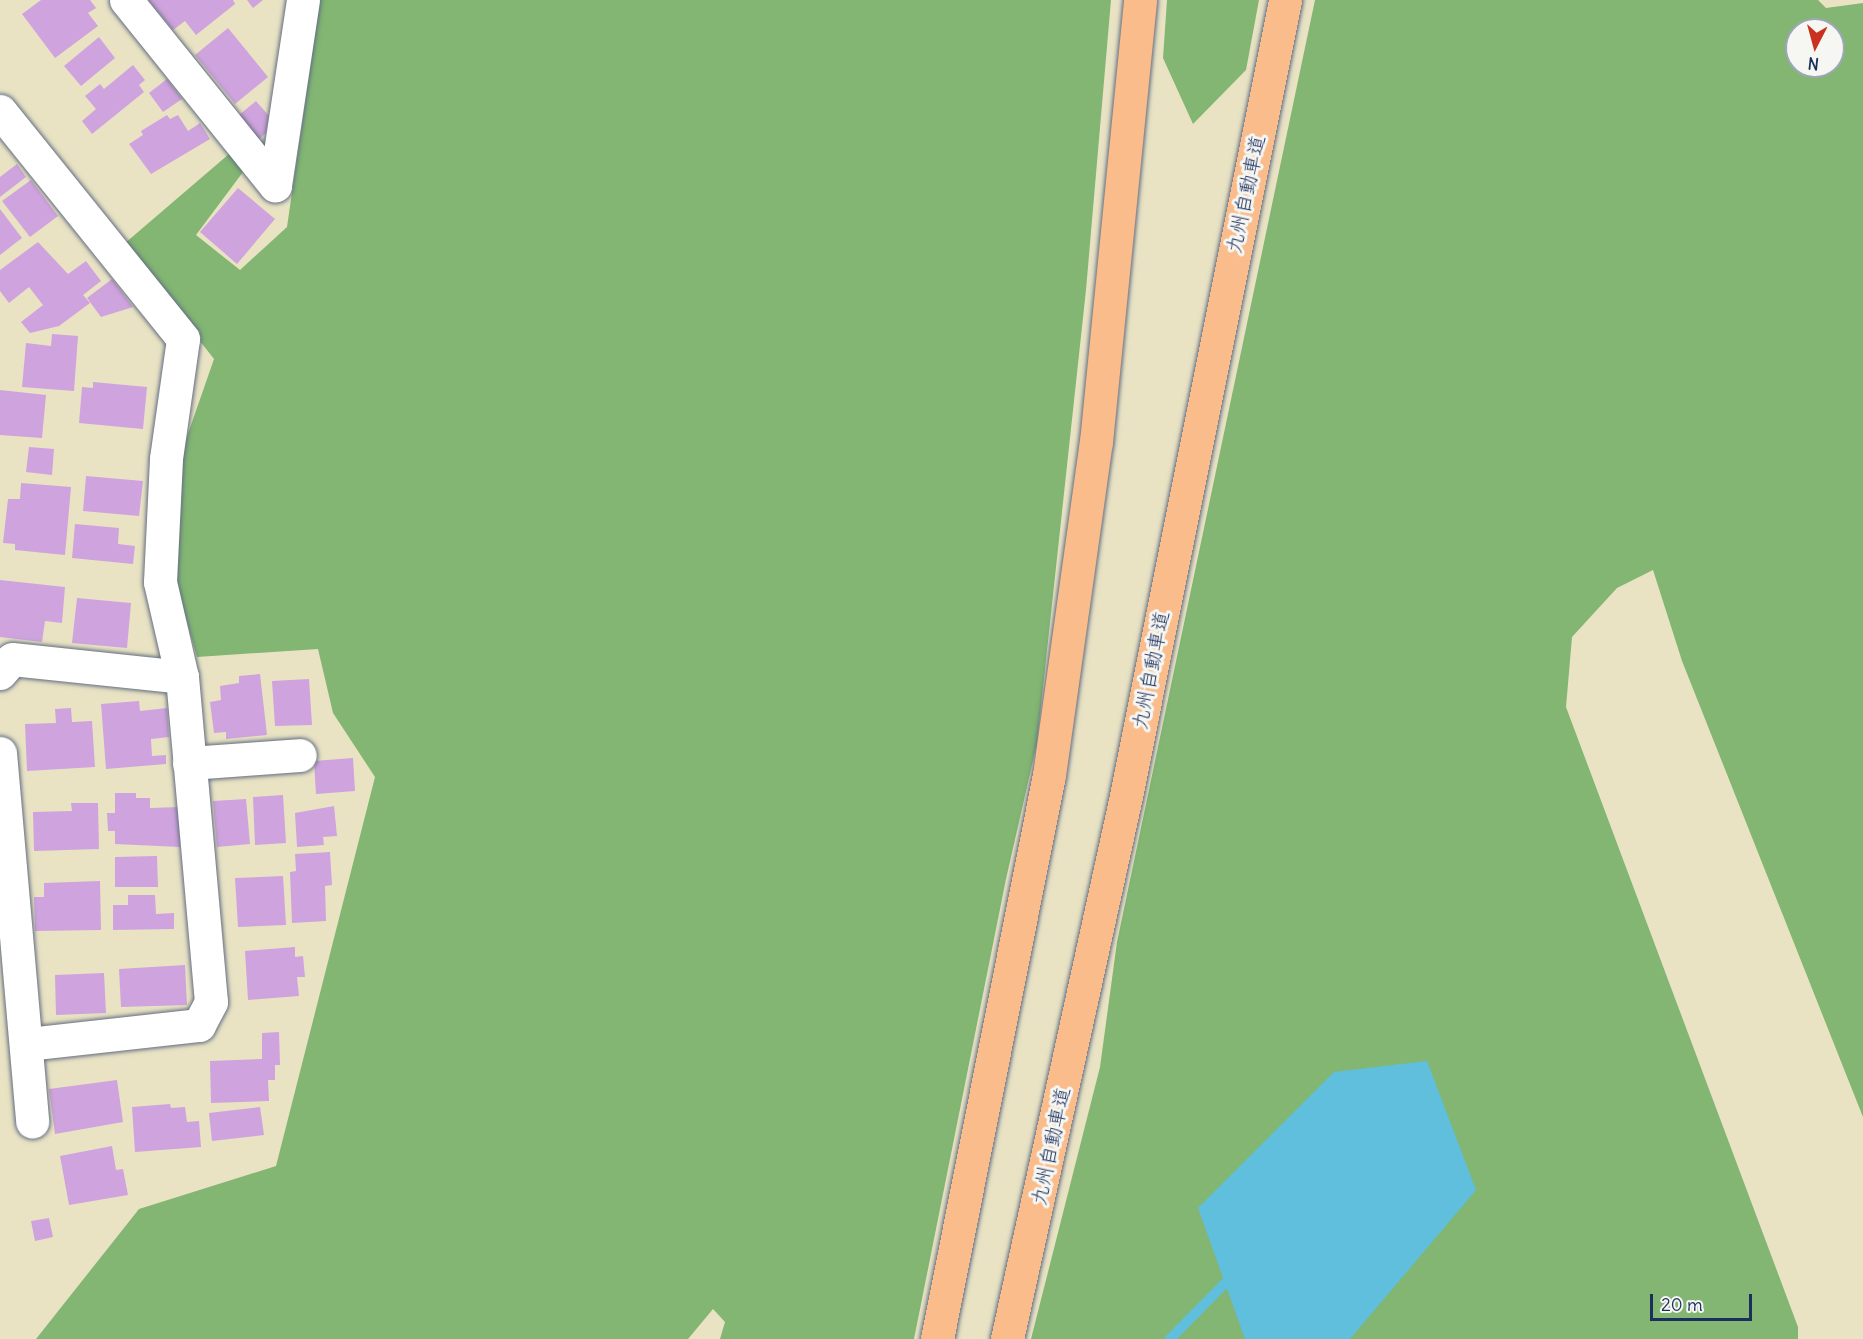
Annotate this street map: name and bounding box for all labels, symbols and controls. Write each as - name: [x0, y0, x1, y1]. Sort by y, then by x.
- north arrow: [1785, 18, 1845, 78]
- text: N: [1807, 53, 1820, 74]
- street label: 九州自動車道: [1221, 133, 1269, 255]
- street label: 九州自動車道: [1127, 609, 1173, 731]
- street label: 九州自動車道: [1026, 1085, 1074, 1207]
- scale bar: [1653, 1282, 1755, 1320]
- text: 20 m: [1661, 1293, 1703, 1316]

